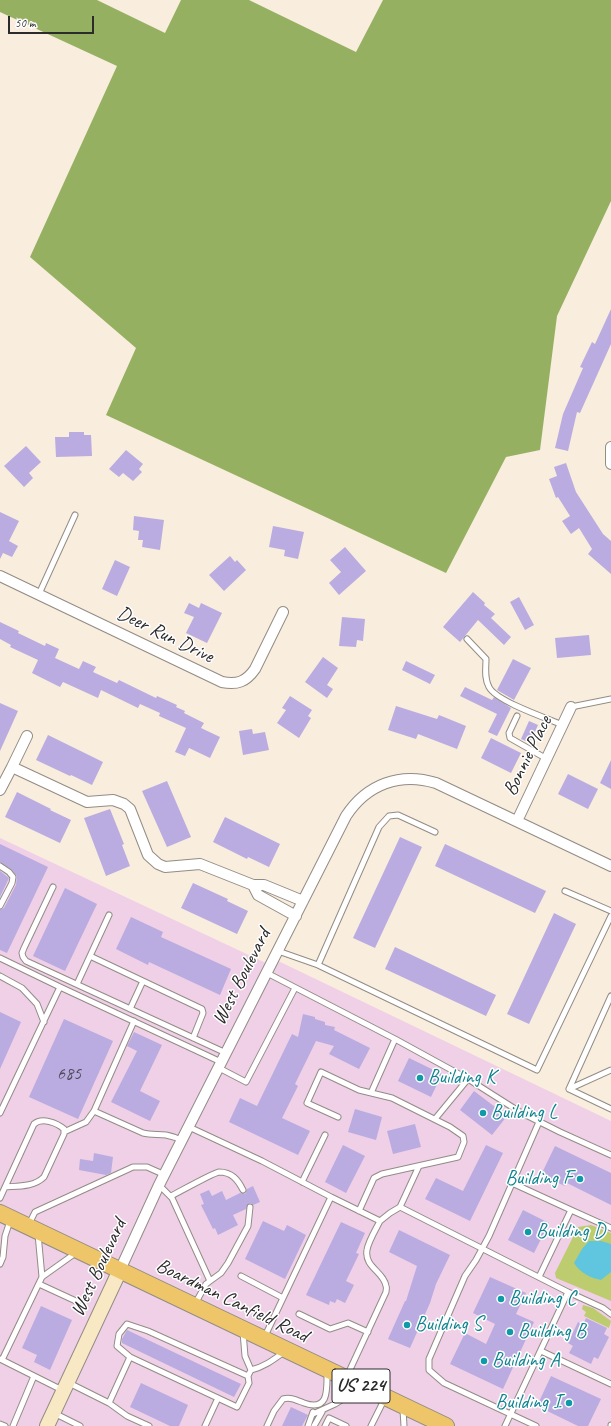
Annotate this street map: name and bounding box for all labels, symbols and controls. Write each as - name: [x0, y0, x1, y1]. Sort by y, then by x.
- scale bar: [10, 8, 96, 34]
- text: 50 m: [15, 15, 35, 31]
- street label: Deer Run Drive: [113, 601, 217, 669]
- street label: Bonnie Place: [498, 712, 558, 800]
- street label: West Boulevard: [208, 925, 276, 1029]
- house number: 685: [57, 1063, 81, 1085]
- place label: Building K: [428, 1066, 495, 1090]
- marker: Building K: [415, 1073, 425, 1083]
- place label: Building L: [491, 1101, 557, 1125]
- marker: Building L: [478, 1108, 488, 1118]
- place label: Building F: [505, 1167, 572, 1191]
- marker: Building F: [575, 1174, 585, 1184]
- street label: West Boulevard: [66, 1216, 132, 1320]
- place label: Building D: [536, 1220, 605, 1244]
- marker: Building D: [523, 1227, 533, 1237]
- street label: Boardman Canfield Road: [152, 1254, 312, 1348]
- place label: Building C: [509, 1287, 576, 1311]
- marker: Building C: [496, 1294, 506, 1304]
- place label: Building S: [415, 1313, 482, 1337]
- marker: Building S: [402, 1320, 412, 1330]
- place label: Building B: [518, 1320, 586, 1344]
- marker: Building B: [505, 1327, 515, 1337]
- place label: Building A: [492, 1349, 559, 1373]
- marker: Building A: [479, 1356, 489, 1366]
- road number: US 224: [332, 1369, 390, 1403]
- place label: Building I: [496, 1391, 561, 1415]
- marker: Building I: [564, 1398, 574, 1408]

